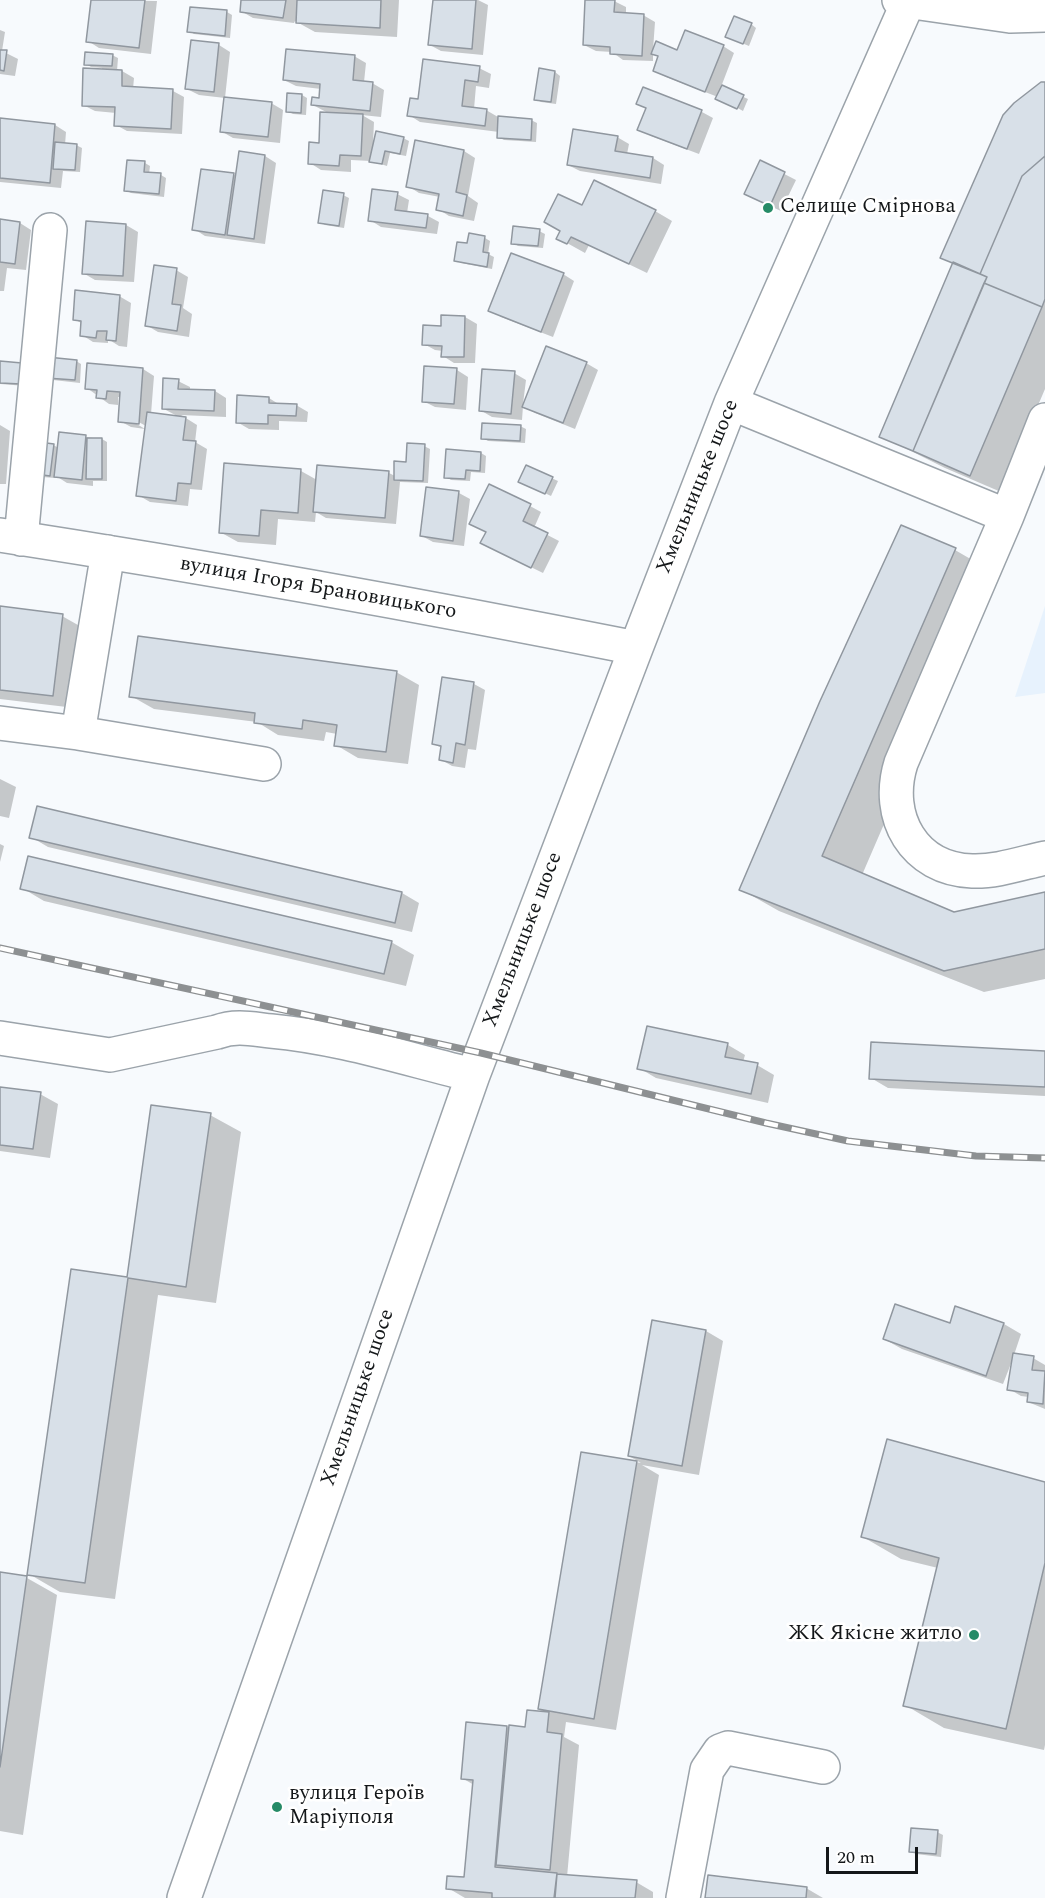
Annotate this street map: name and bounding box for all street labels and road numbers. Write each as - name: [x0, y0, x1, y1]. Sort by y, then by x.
- street label: Хмельницьке шосе: [653, 396, 745, 578]
- street label: вулиця Ігоря Брановицького: [178, 552, 458, 626]
- street label: Хмельницьке шосе: [479, 849, 569, 1031]
- street label: Хмельницьке шосе: [317, 1306, 401, 1490]

